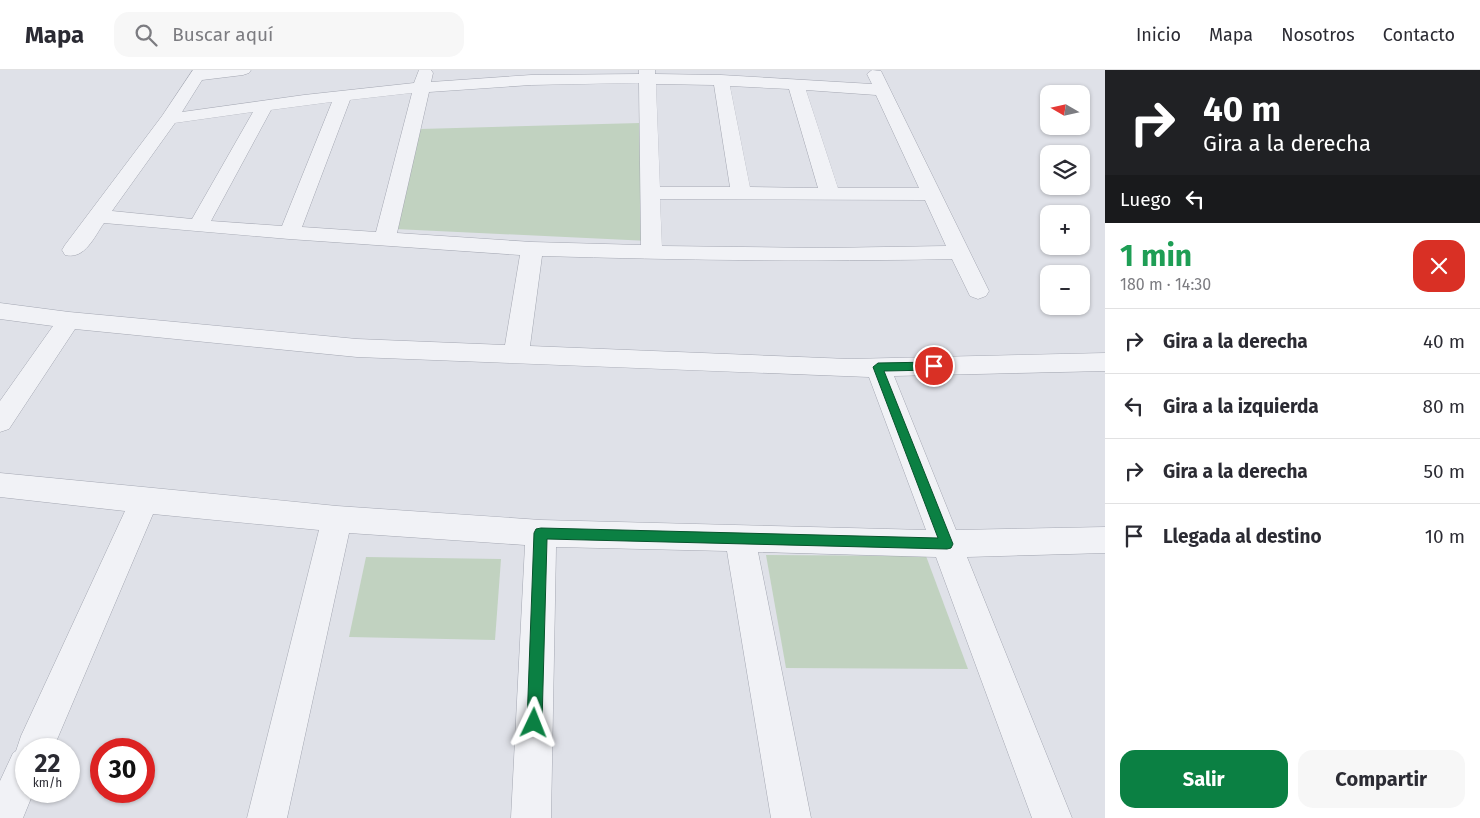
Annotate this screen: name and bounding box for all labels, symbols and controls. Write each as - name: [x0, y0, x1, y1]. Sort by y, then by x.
- search box: [114, 12, 464, 57]
- text: Mapa: [25, 21, 84, 49]
- icon: search: [132, 21, 160, 49]
- text: Buscar aquí: [172, 23, 273, 46]
- text: Inicio: [1136, 24, 1181, 46]
- text: Mapa: [1209, 24, 1253, 46]
- text: Nosotros: [1281, 24, 1355, 46]
- text: Contacto: [1383, 24, 1455, 46]
- north arrow: [1040, 85, 1090, 135]
- map controls: [1040, 85, 1090, 315]
- text: 40 m: [1203, 88, 1281, 130]
- icon: right: [1120, 90, 1185, 155]
- text: Gira a la derecha: [1203, 130, 1371, 157]
- button: layers: [1040, 145, 1090, 195]
- icon: left: [1181, 185, 1209, 213]
- text: Luego: [1120, 188, 1171, 211]
- button: +: [1040, 205, 1090, 255]
- text: 1 min: [1120, 238, 1192, 274]
- button: close: [1413, 240, 1465, 292]
- button: −: [1040, 265, 1090, 315]
- text: 180 m · 14:30: [1120, 275, 1211, 294]
- icon: right: [1120, 327, 1148, 355]
- text: Gira a la derecha: [1163, 330, 1308, 353]
- text: 40 m: [1423, 330, 1465, 353]
- pin: [913, 345, 955, 387]
- icon: arrive: [920, 352, 948, 380]
- icon: left: [1120, 392, 1148, 420]
- text: Gira a la izquierda: [1163, 395, 1319, 418]
- text: 80 m: [1423, 395, 1465, 418]
- icon: right: [1120, 457, 1148, 485]
- text: Gira a la derecha: [1163, 460, 1308, 483]
- text: 50 m: [1424, 460, 1465, 483]
- icon: arrive: [1120, 522, 1148, 550]
- text: Llegada al destino: [1163, 525, 1322, 548]
- text: 10 m: [1425, 525, 1465, 548]
- position arrow: [507, 696, 559, 748]
- speed limit sign: 30: [90, 738, 155, 803]
- text: 22: [35, 749, 60, 779]
- button: Salir: [1120, 750, 1288, 808]
- button: Compartir: [1298, 750, 1465, 808]
- text: km/h: [33, 776, 62, 790]

